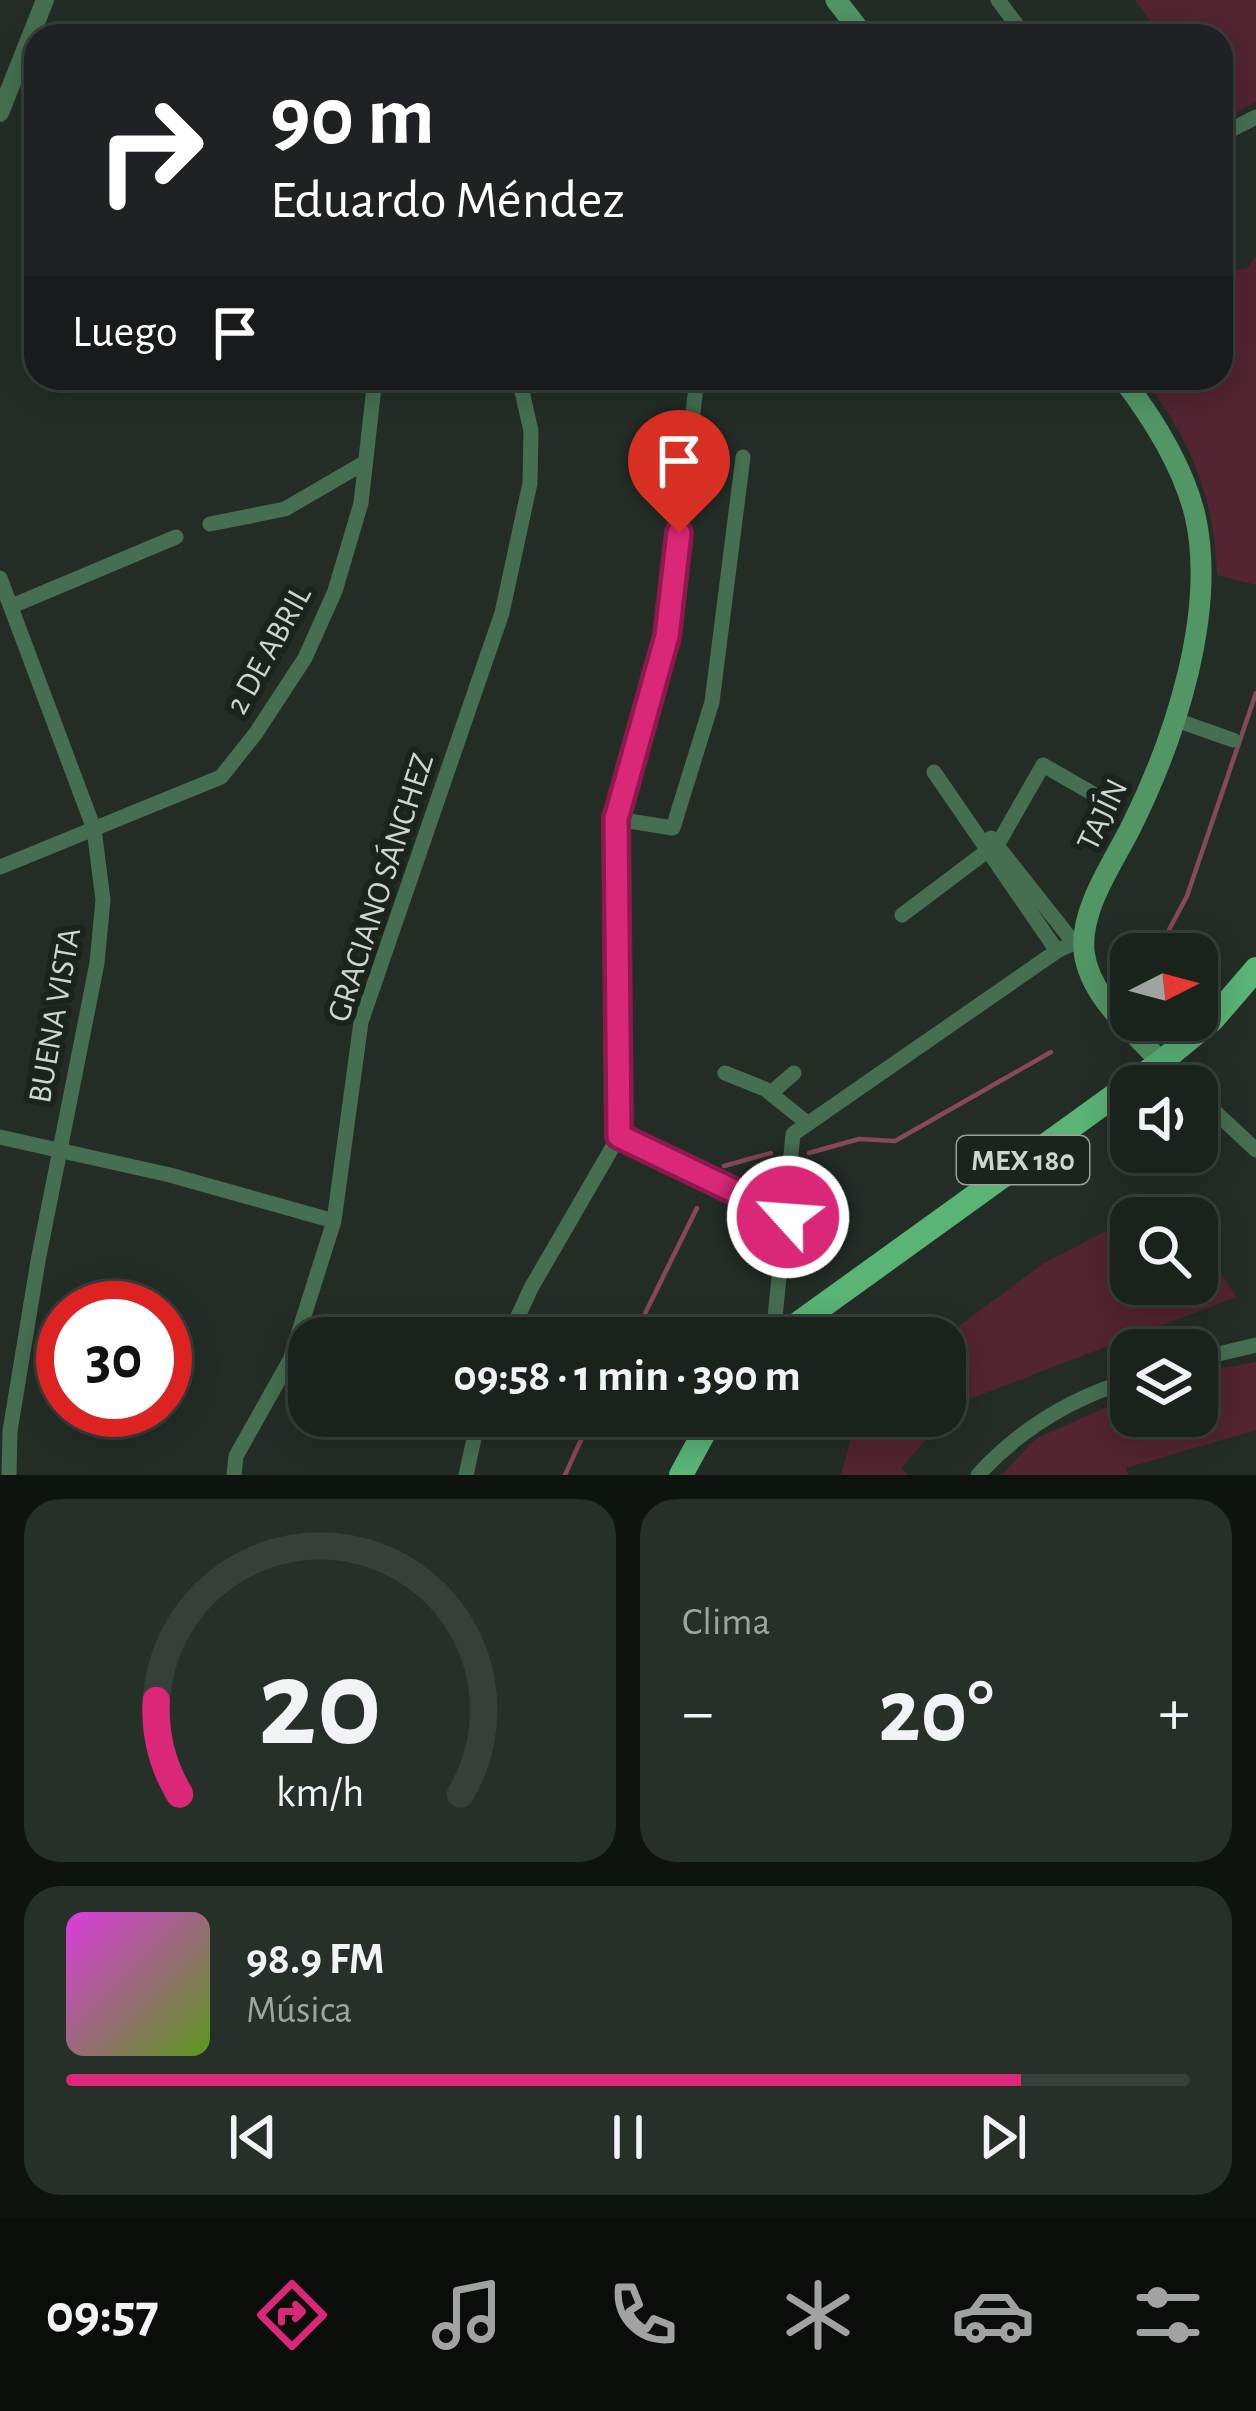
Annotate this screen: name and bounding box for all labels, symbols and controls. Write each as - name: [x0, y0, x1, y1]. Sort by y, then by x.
- icon: right: [72, 72, 228, 228]
- text: 90 m: [270, 76, 435, 160]
- text: Eduardo Méndez: [270, 174, 625, 228]
- icon: arrive: [202, 300, 268, 366]
- text: Luego: [72, 310, 178, 355]
- pin: [628, 410, 730, 533]
- icon: arrive: [646, 428, 712, 494]
- street label: 2 DE ABRIL: [221, 580, 318, 720]
- street label: GRACIANO SÁNCHEZ: [319, 748, 440, 1026]
- street label: TAJÍN: [1068, 772, 1135, 856]
- street label: BUENA VISTA: [24, 925, 87, 1106]
- north arrow: [1110, 933, 1218, 1041]
- map controls: [1110, 933, 1218, 1437]
- button: sound: [1110, 1065, 1218, 1173]
- road number: MEX 180: [957, 1136, 1089, 1184]
- position arrow: [725, 1154, 851, 1280]
- button: search: [1110, 1197, 1218, 1305]
- speed limit sign: 30: [36, 1281, 192, 1437]
- button: layers: [1110, 1329, 1218, 1437]
- text: 09:58 · 1 min · 390 m: [453, 1354, 801, 1399]
- text: Clima: [682, 1603, 771, 1642]
- text: 20: [258, 1643, 382, 1768]
- text: 20°: [878, 1668, 994, 1758]
- text: −: [682, 1680, 714, 1746]
- text: +: [1158, 1680, 1190, 1746]
- text: km/h: [276, 1771, 364, 1814]
- text: 98.9 FM: [246, 1937, 385, 1982]
- text: Música: [246, 1991, 352, 2030]
- icon: previous: [220, 2104, 286, 2170]
- icon: pause: [595, 2104, 661, 2170]
- icon: next: [970, 2104, 1036, 2170]
- icon: directions: [250, 2273, 334, 2357]
- icon: music: [425, 2273, 509, 2357]
- icon: phone: [601, 2273, 685, 2357]
- icon: climate: [776, 2273, 860, 2357]
- icon: car: [951, 2273, 1035, 2357]
- icon: filters: [1126, 2273, 1210, 2357]
- text: 09:57: [46, 2288, 159, 2342]

